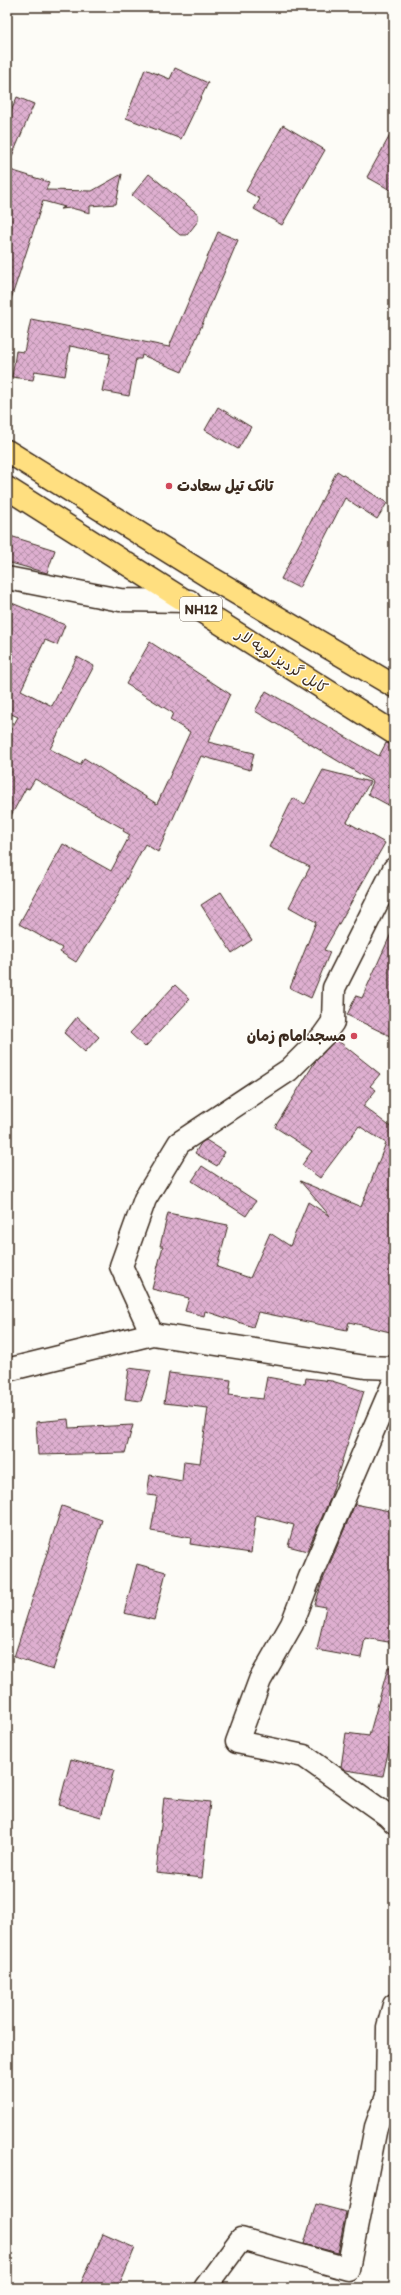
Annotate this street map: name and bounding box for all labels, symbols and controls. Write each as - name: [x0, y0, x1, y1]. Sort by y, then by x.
- place label: تانک تیل سعادت: [177, 477, 274, 495]
- marker: تانک تیل سعادت: [164, 481, 174, 491]
- road number: NH12: [180, 597, 222, 621]
- street label: کابل گردیز لویه لار: [232, 624, 331, 698]
- place label: مسجدامام زمان: [247, 1027, 346, 1047]
- marker: مسجدامام زمان: [349, 1031, 359, 1041]

